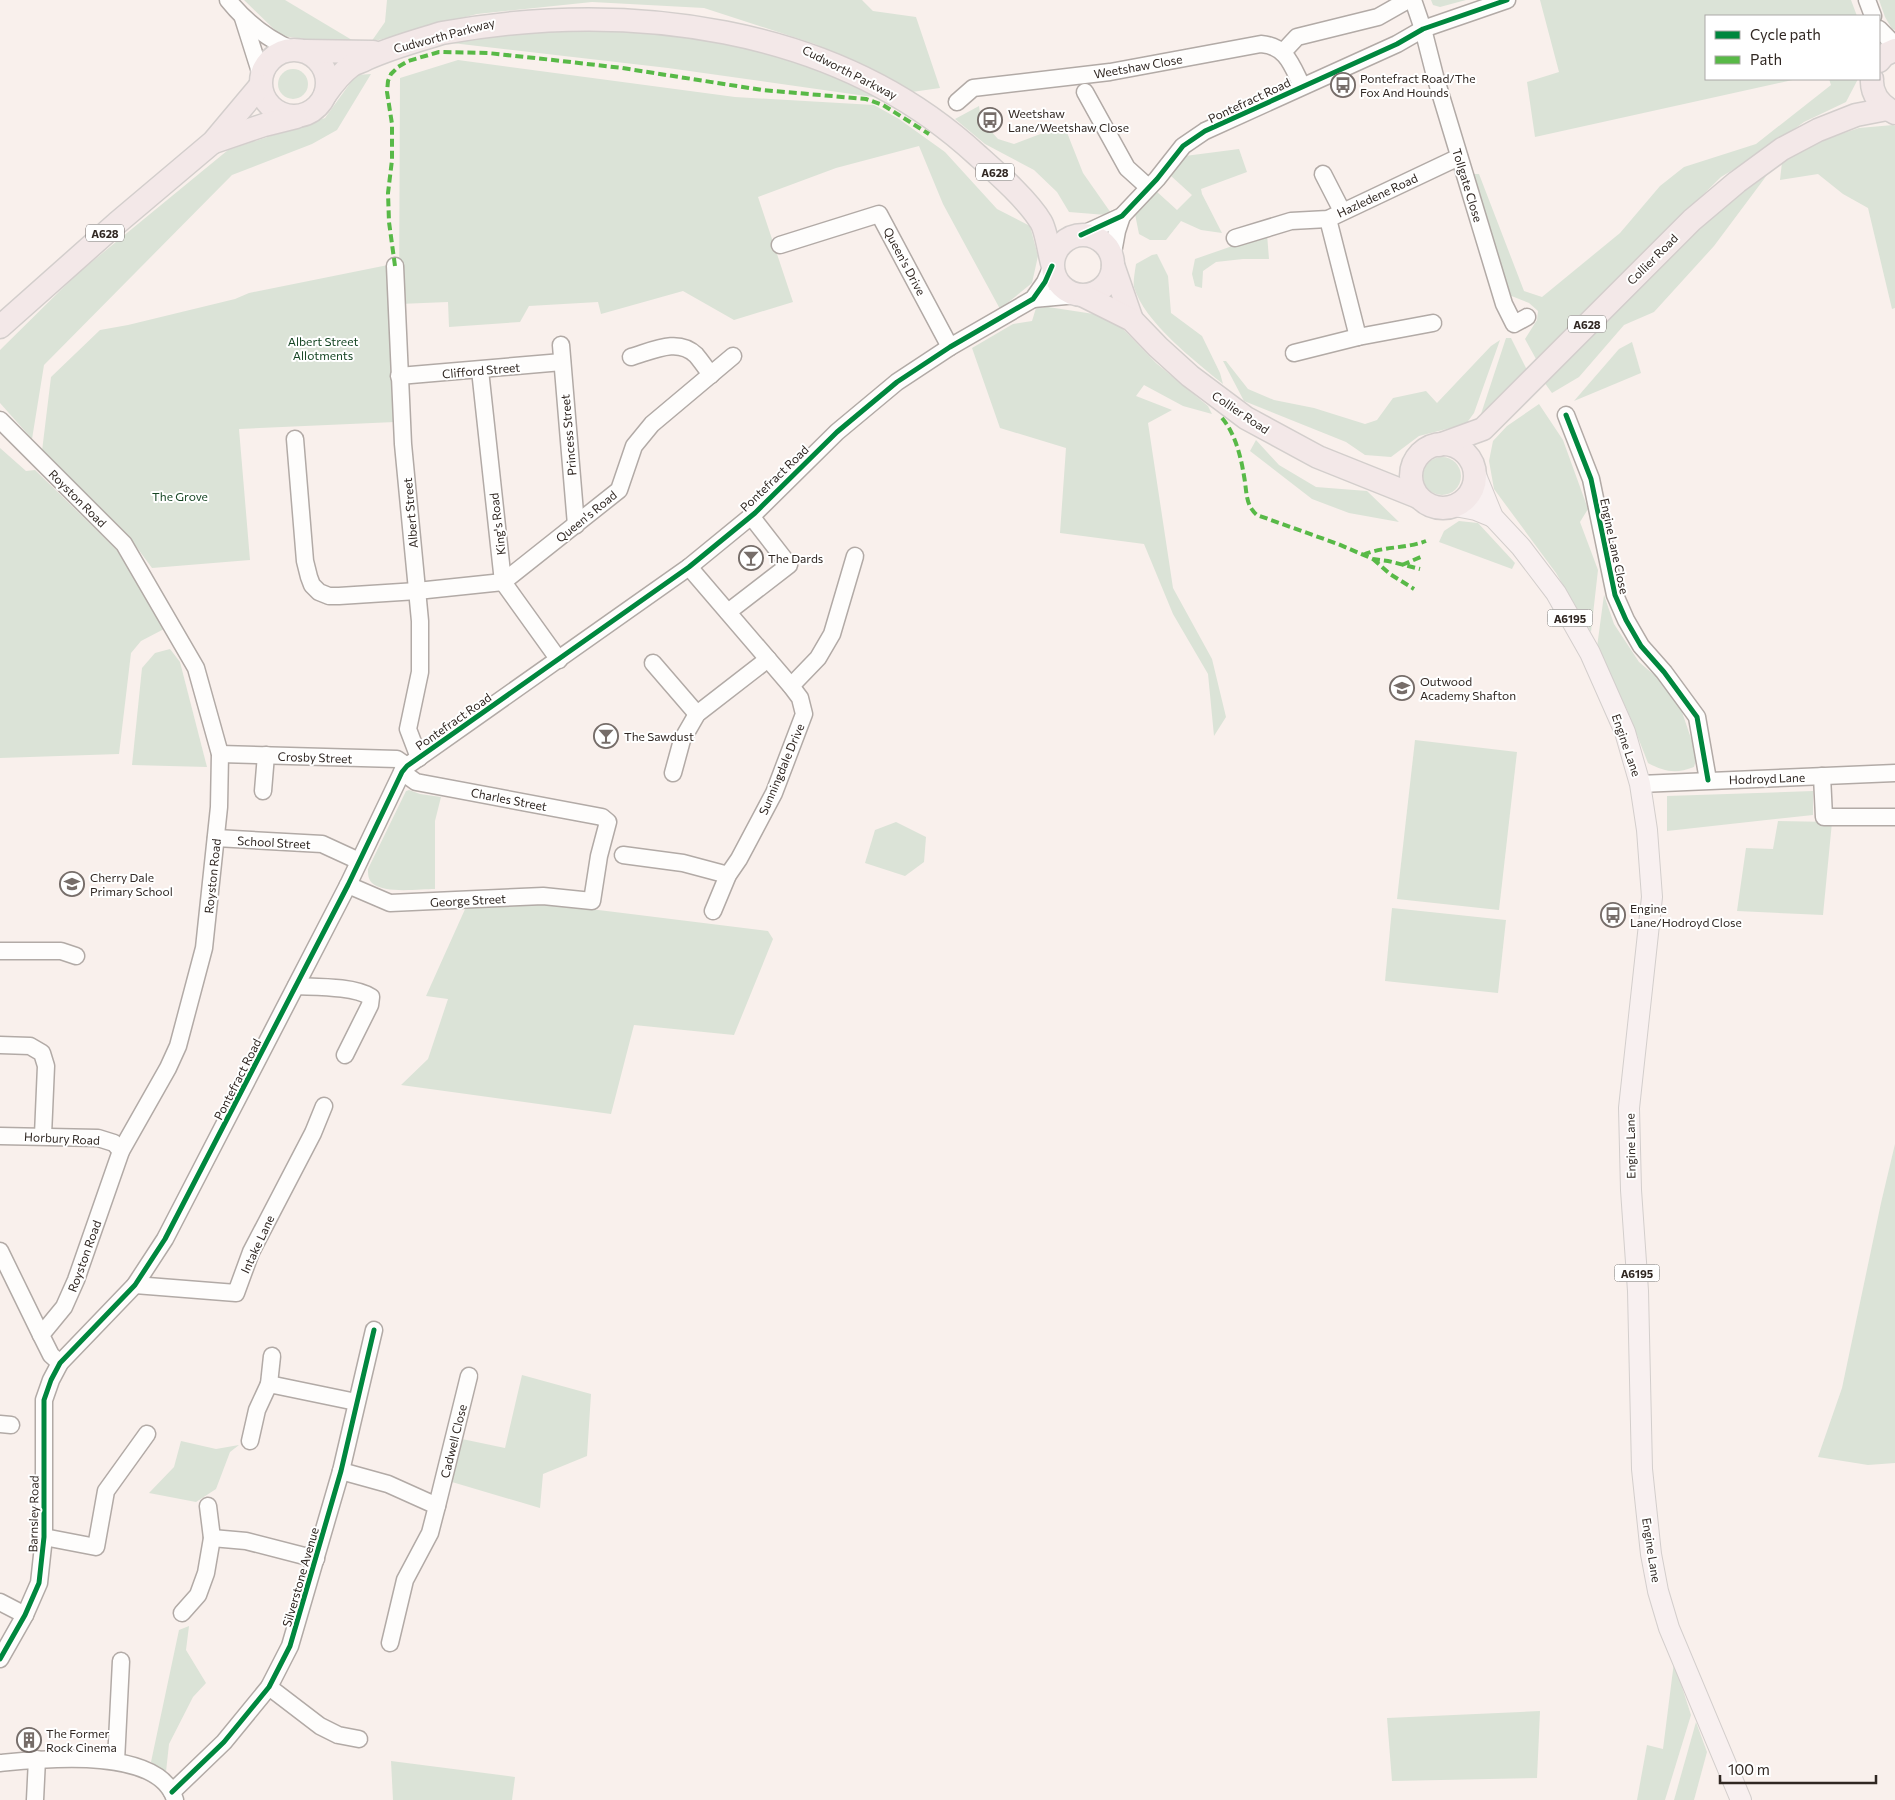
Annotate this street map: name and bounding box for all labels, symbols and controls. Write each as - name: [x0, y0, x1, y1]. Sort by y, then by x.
- street label: Cudworth Parkway: [392, 15, 496, 55]
- legend: [1705, 15, 1880, 80]
- text: Cycle path: [1750, 25, 1821, 43]
- street label: Cudworth Parkway: [800, 42, 900, 102]
- text: Path: [1750, 50, 1782, 68]
- street label: Weetshaw Close: [1093, 51, 1183, 81]
- place label: Pontefract Road/The Fox And Hounds: [1360, 71, 1476, 99]
- bus stop icon: Pontefract Road/The Fox And Hounds: [1330, 72, 1356, 98]
- street label: Pontefract Road: [1206, 75, 1292, 125]
- place label: Weetshaw Lane/Weetshaw Close: [1008, 106, 1129, 134]
- bus stop icon: Weetshaw Lane/Weetshaw Close: [977, 107, 1003, 133]
- street label: Tollgate Close: [1450, 146, 1486, 224]
- road number: A628: [976, 163, 1014, 180]
- street label: Hazledene Road: [1334, 170, 1420, 220]
- road number: A628: [86, 224, 124, 242]
- street label: Queen's Drive: [881, 225, 929, 297]
- street label: Collier Road: [1624, 231, 1680, 287]
- road number: A628: [1568, 316, 1606, 332]
- park label: Albert Street Allotments: [288, 334, 358, 362]
- street label: Clifford Street: [441, 360, 521, 380]
- street label: Collier Road: [1210, 388, 1272, 436]
- street label: Princess Street: [557, 394, 579, 476]
- street label: Pontefract Road: [737, 442, 811, 514]
- street label: Royston Road: [46, 466, 110, 530]
- street label: Albert Street: [400, 477, 420, 549]
- street label: Queen's Road: [553, 487, 619, 545]
- park label: The Grove: [152, 489, 208, 503]
- street label: King's Road: [486, 492, 508, 556]
- street label: Engine Lane Close: [1598, 497, 1632, 595]
- bar icon: The Dards: [738, 545, 764, 571]
- place label: The Dards: [768, 551, 823, 565]
- road number: A6195: [1548, 610, 1592, 626]
- place label: Outwood Academy Shafton: [1420, 674, 1516, 702]
- school or university icon: Outwood Academy Shafton: [1389, 675, 1415, 701]
- street label: Pontefract Road: [412, 690, 494, 752]
- street label: Engine Lane: [1610, 712, 1644, 778]
- street label: Sunningdale Drive: [755, 721, 807, 817]
- bar icon: The Sawdust: [593, 723, 619, 749]
- place label: The Sawdust: [624, 729, 694, 743]
- street label: Crosby Street: [277, 749, 353, 765]
- street label: Hodroyd Lane: [1729, 770, 1805, 786]
- street label: Charles Street: [470, 785, 548, 813]
- street label: School Street: [237, 833, 311, 851]
- street label: Royston Road: [201, 838, 223, 914]
- place label: Cherry Dale Primary School: [90, 870, 173, 898]
- school or university icon: Cherry Dale Primary School: [59, 871, 85, 897]
- street label: George Street: [430, 891, 506, 909]
- place label: Engine Lane/Hodroyd Close: [1630, 901, 1742, 929]
- bus stop icon: Engine Lane/Hodroyd Close: [1600, 902, 1626, 928]
- street label: Pontefract Road: [210, 1036, 264, 1122]
- street label: Engine Lane: [1622, 1113, 1638, 1179]
- street label: Horbury Road: [24, 1129, 100, 1147]
- street label: Intake Lane: [237, 1213, 277, 1275]
- street label: Royston Road: [65, 1218, 103, 1294]
- road number: A6195: [1614, 1264, 1660, 1282]
- street label: Cadwell Close: [437, 1403, 469, 1479]
- street label: Barnsley Road: [25, 1475, 41, 1553]
- street label: Engine Lane: [1640, 1517, 1664, 1583]
- street label: Silverstone Avenue: [279, 1526, 321, 1628]
- place label: The Former Rock Cinema: [46, 1726, 117, 1754]
- building icon: The Former Rock Cinema: [16, 1727, 42, 1753]
- scale bar: [1720, 1752, 1876, 1784]
- text: 100 m: [1728, 1760, 1770, 1778]

